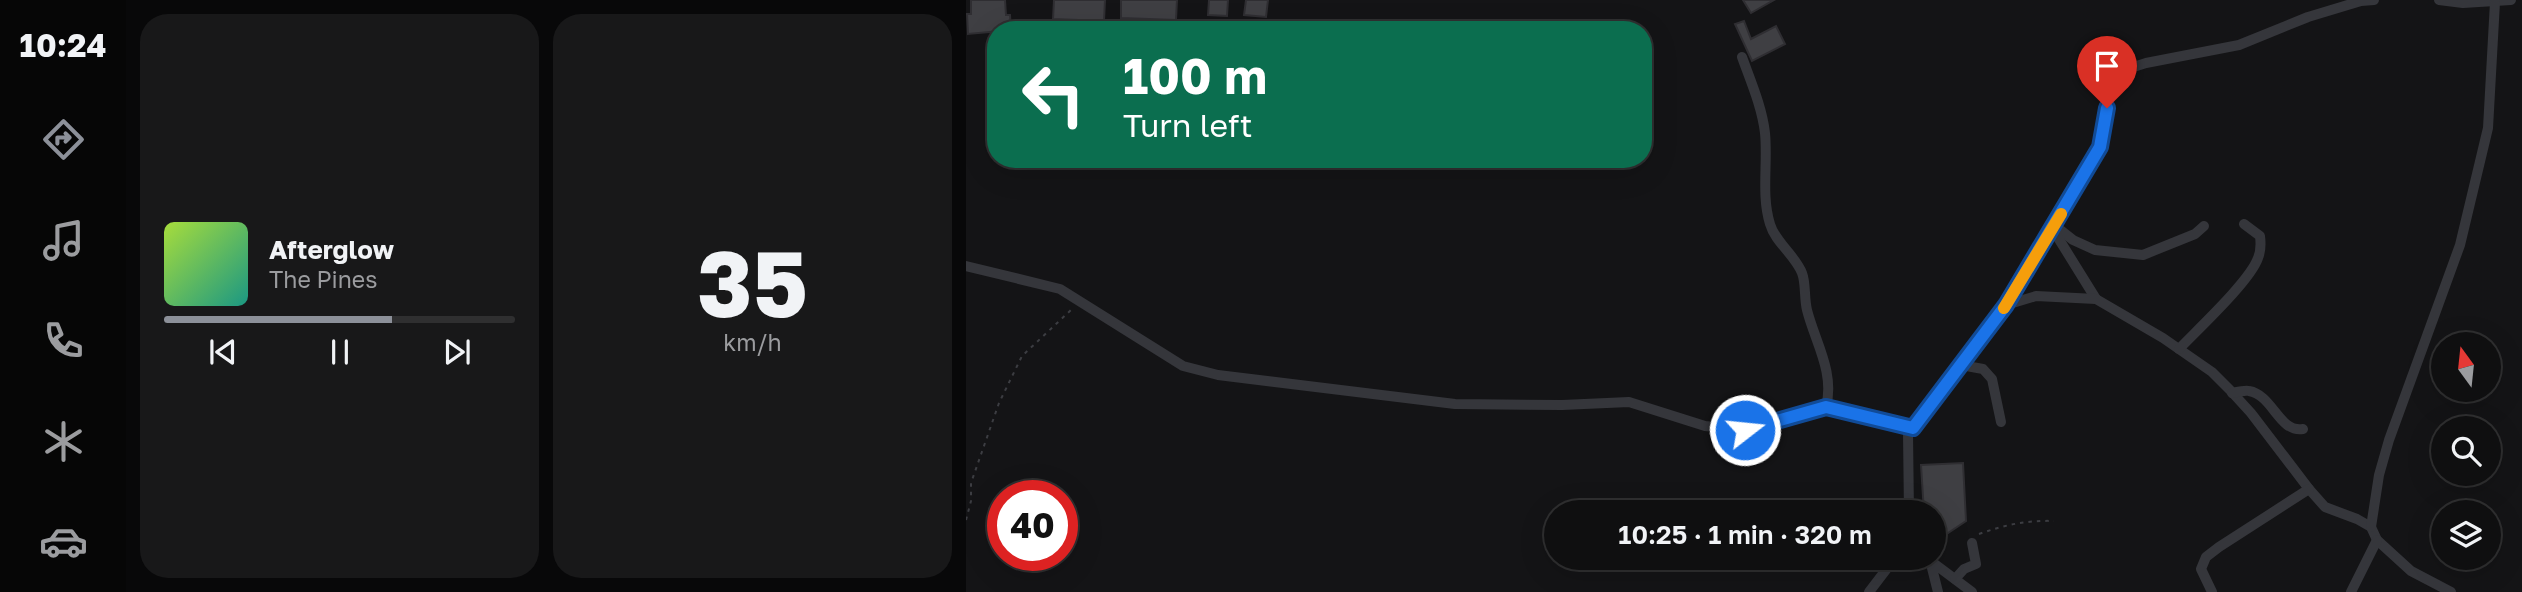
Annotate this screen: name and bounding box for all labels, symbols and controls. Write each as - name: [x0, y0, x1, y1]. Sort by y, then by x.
- text: 10:24: [19, 26, 107, 64]
- pin: [2077, 36, 2137, 108]
- text: 100 m: [1123, 46, 1267, 105]
- icon: arrive: [2088, 47, 2126, 85]
- icon: left: [1008, 49, 1099, 140]
- text: Turn left: [1123, 106, 1252, 144]
- icon: directions: [39, 115, 88, 164]
- icon: music: [39, 216, 88, 265]
- text: 35: [697, 228, 808, 337]
- text: Afterglow: [269, 234, 394, 265]
- text: The Pines: [269, 265, 377, 293]
- icon: phone: [39, 316, 88, 365]
- text: km/h: [723, 328, 782, 356]
- north arrow: [2431, 332, 2501, 402]
- map controls: [2431, 332, 2501, 570]
- icon: previous: [204, 333, 242, 371]
- icon: pause: [321, 333, 359, 371]
- icon: next: [438, 333, 476, 371]
- position arrow: [1708, 393, 1782, 467]
- button: search: [2431, 416, 2501, 486]
- icon: climate: [39, 417, 88, 466]
- speed limit sign: 40: [987, 480, 1078, 571]
- button: layers: [2431, 500, 2501, 570]
- icon: car: [39, 517, 88, 566]
- text: 10:25 · 1 min · 320 m: [1618, 519, 1872, 550]

